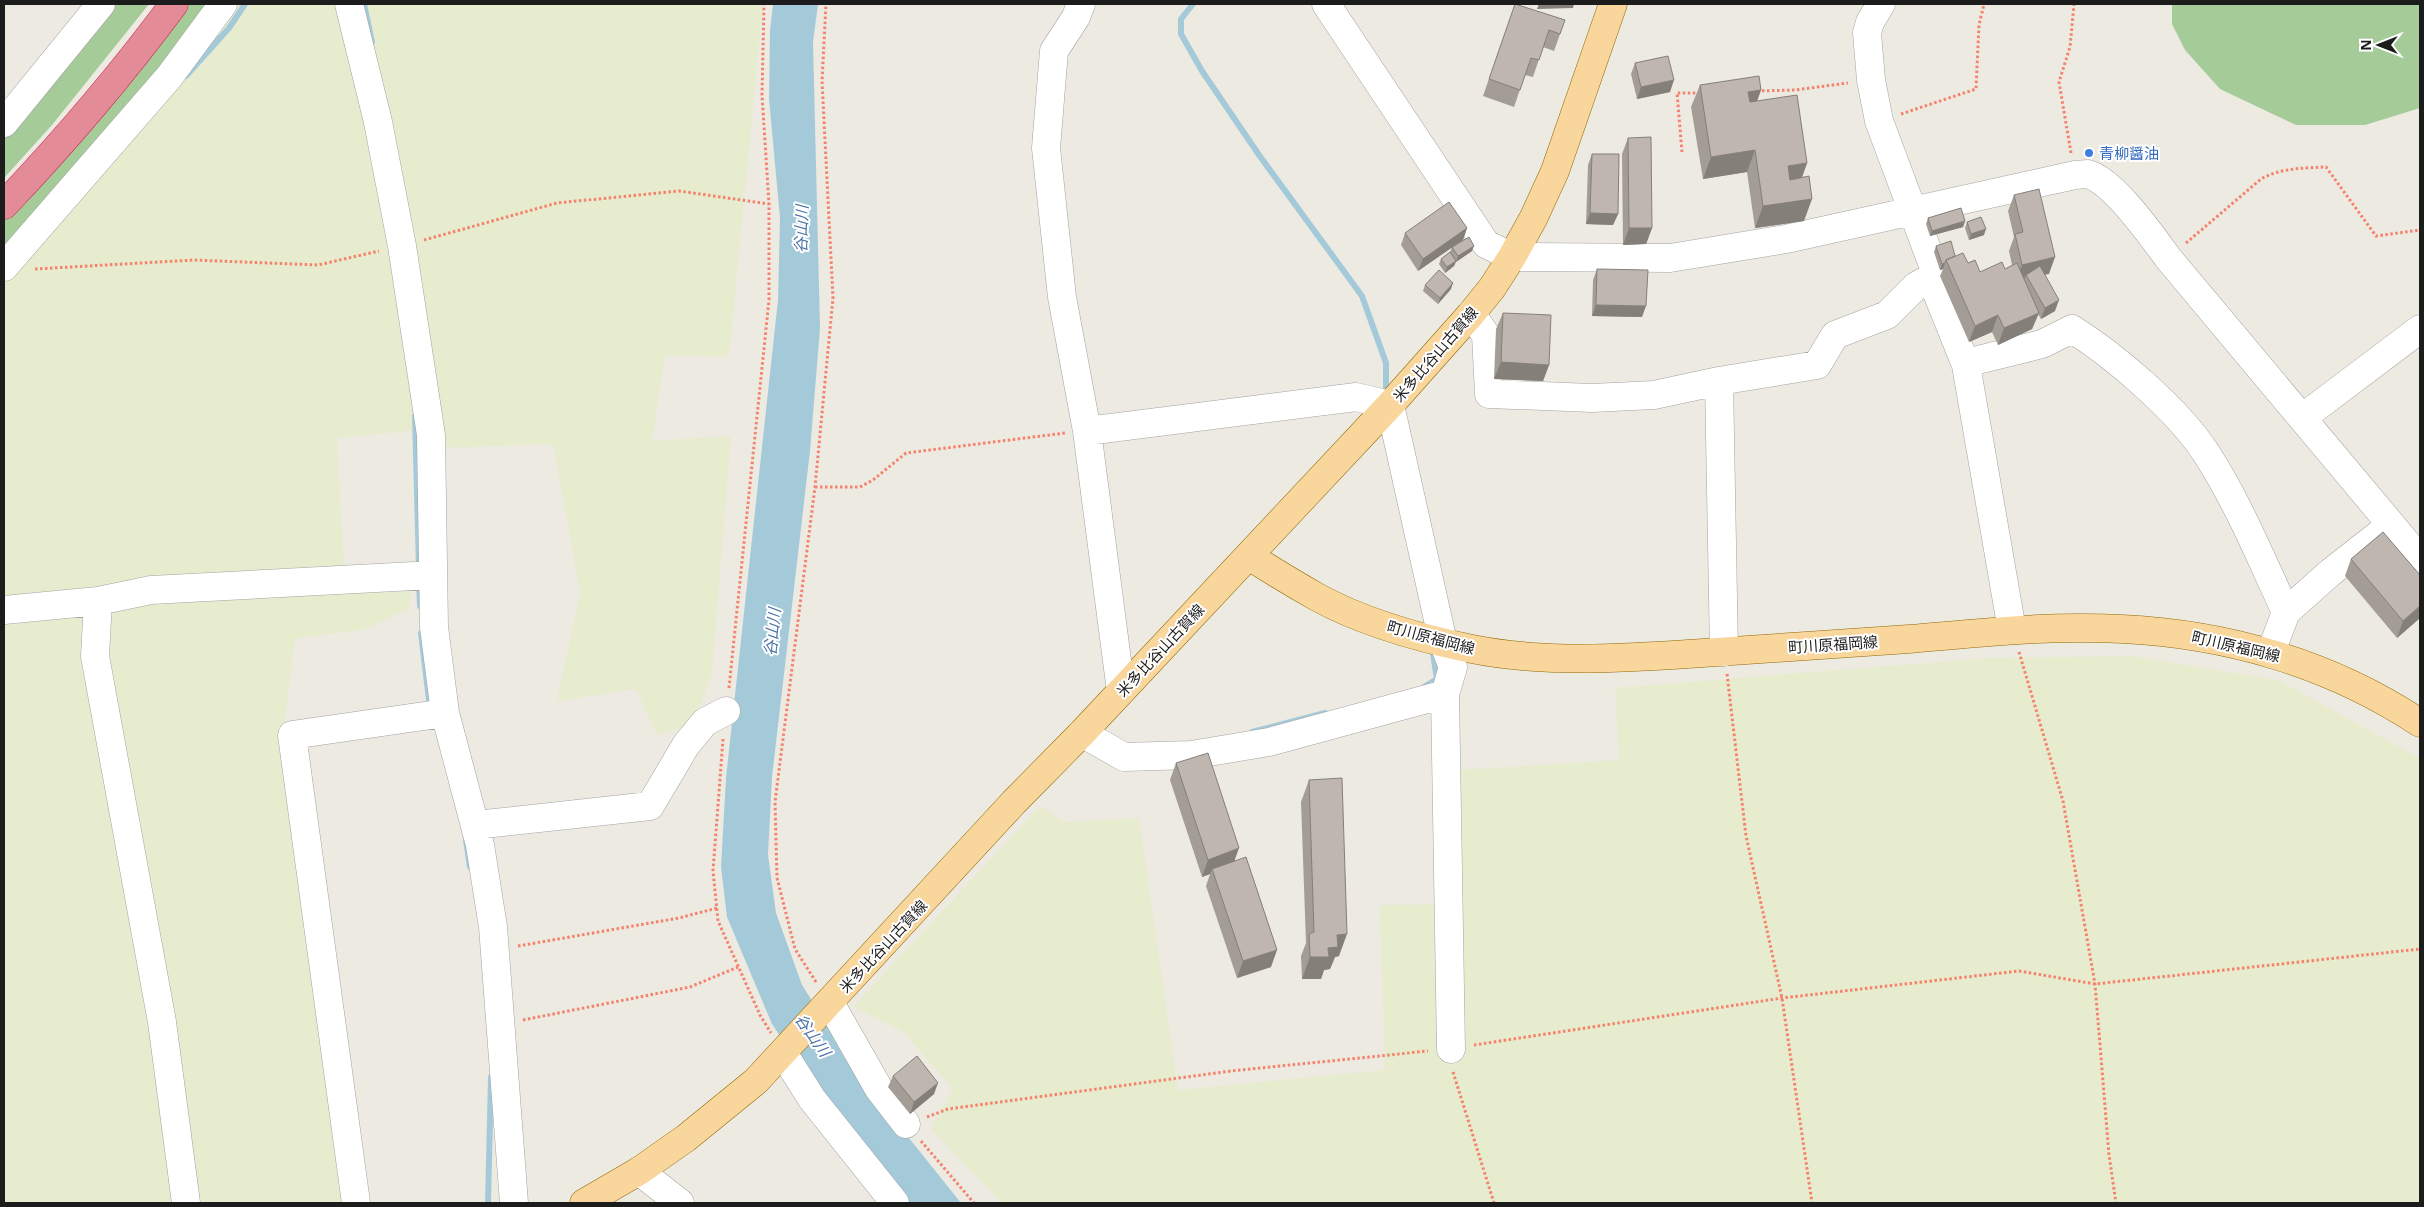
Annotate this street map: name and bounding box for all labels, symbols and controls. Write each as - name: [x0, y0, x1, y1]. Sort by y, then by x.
- north arrow: [2354, 20, 2404, 70]
- text: N: [2356, 39, 2375, 51]
- place label: 青柳醤油: [2099, 143, 2159, 163]
- marker: 青柳醤油: [2083, 147, 2095, 159]
- water label: 谷山川: [789, 203, 813, 253]
- street label: 米多比谷山古賀線: [1388, 302, 1482, 406]
- street label: 米多比谷山古賀線: [1112, 599, 1208, 701]
- water label: 谷山川: [759, 605, 786, 657]
- street label: 町川原福岡線: [1385, 616, 1477, 658]
- street label: 町川原福岡線: [2190, 626, 2282, 666]
- street label: 町川原福岡線: [1787, 631, 1879, 657]
- street label: 米多比谷山古賀線: [835, 895, 931, 997]
- water label: 谷山川: [790, 1009, 837, 1063]

